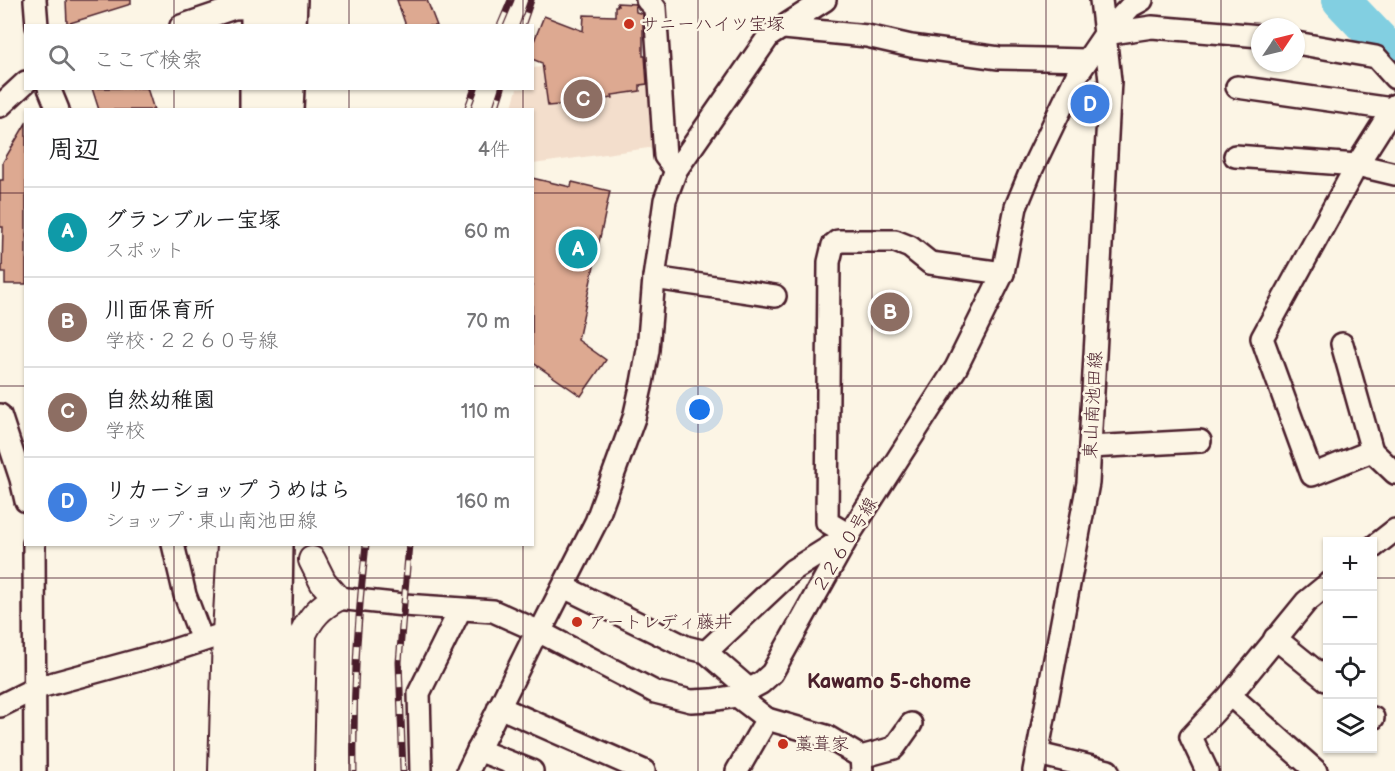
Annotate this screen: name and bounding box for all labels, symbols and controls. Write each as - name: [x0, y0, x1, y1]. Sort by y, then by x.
- place label: サニーハイツ宝塚: [641, 14, 785, 35]
- marker: サニーハイツ宝塚: [622, 17, 636, 31]
- north arrow: [1251, 18, 1305, 72]
- search box: [24, 24, 534, 90]
- icon: search: [45, 41, 78, 74]
- text: ここで検索: [93, 47, 203, 74]
- pin: C: [564, 76, 602, 122]
- pin: D: [1070, 82, 1110, 126]
- text: 周辺: [48, 135, 100, 166]
- text: 4件: [478, 138, 510, 162]
- text: グランブルー宝塚: [105, 207, 281, 234]
- text: A: [61, 220, 74, 244]
- text: 60 m: [464, 220, 510, 244]
- pin: A: [558, 226, 598, 272]
- text: スポット: [105, 239, 185, 263]
- pin: B: [870, 290, 910, 334]
- text: 川面保育所: [105, 297, 215, 324]
- text: B: [60, 310, 75, 334]
- text: 70 m: [466, 310, 510, 334]
- text: 学校 · ２２６０号線: [105, 329, 278, 353]
- street label: 東山南池田線: [1080, 351, 1106, 459]
- text: 自然幼稚園: [105, 387, 215, 414]
- your location: [685, 395, 714, 424]
- text: C: [60, 400, 75, 424]
- text: 110 m: [461, 400, 510, 424]
- text: 学校: [105, 419, 145, 443]
- text: リカーショップ うめはら: [105, 477, 352, 504]
- text: D: [61, 490, 74, 514]
- text: 160 m: [456, 490, 510, 514]
- street label: ２２６０号線: [808, 493, 882, 597]
- text: ショップ · 東山南池田線: [105, 509, 317, 533]
- map controls: [1323, 537, 1377, 753]
- button: +: [1323, 537, 1377, 591]
- button: −: [1323, 591, 1377, 645]
- place label: アートレディ藤井: [589, 612, 732, 633]
- marker: アートレディ藤井: [570, 615, 584, 629]
- button: locate: [1323, 645, 1377, 699]
- district label: Kawamo 5-chome: [807, 670, 971, 694]
- button: layers: [1323, 699, 1377, 753]
- place label: 藁葺家: [795, 734, 849, 755]
- marker: 藁葺家: [776, 737, 790, 751]

